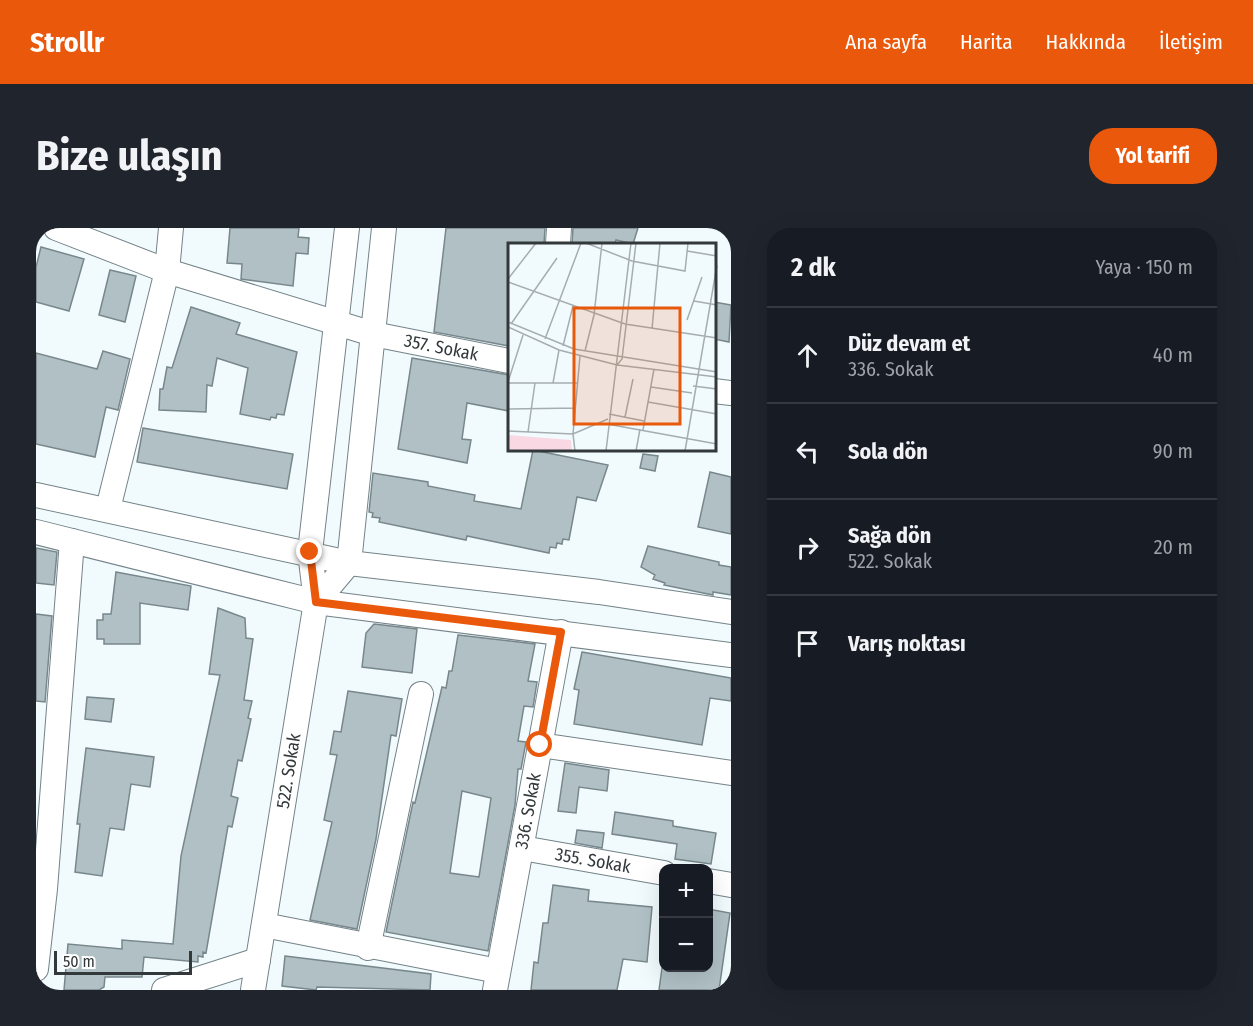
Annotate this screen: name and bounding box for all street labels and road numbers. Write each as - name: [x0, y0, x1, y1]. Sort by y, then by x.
- street label: 357. Sokak: [402, 329, 481, 366]
- street label: 522. Sokak: [272, 731, 306, 810]
- street label: 336. Sokak: [510, 771, 546, 851]
- street label: 355. Sokak: [553, 843, 633, 878]

